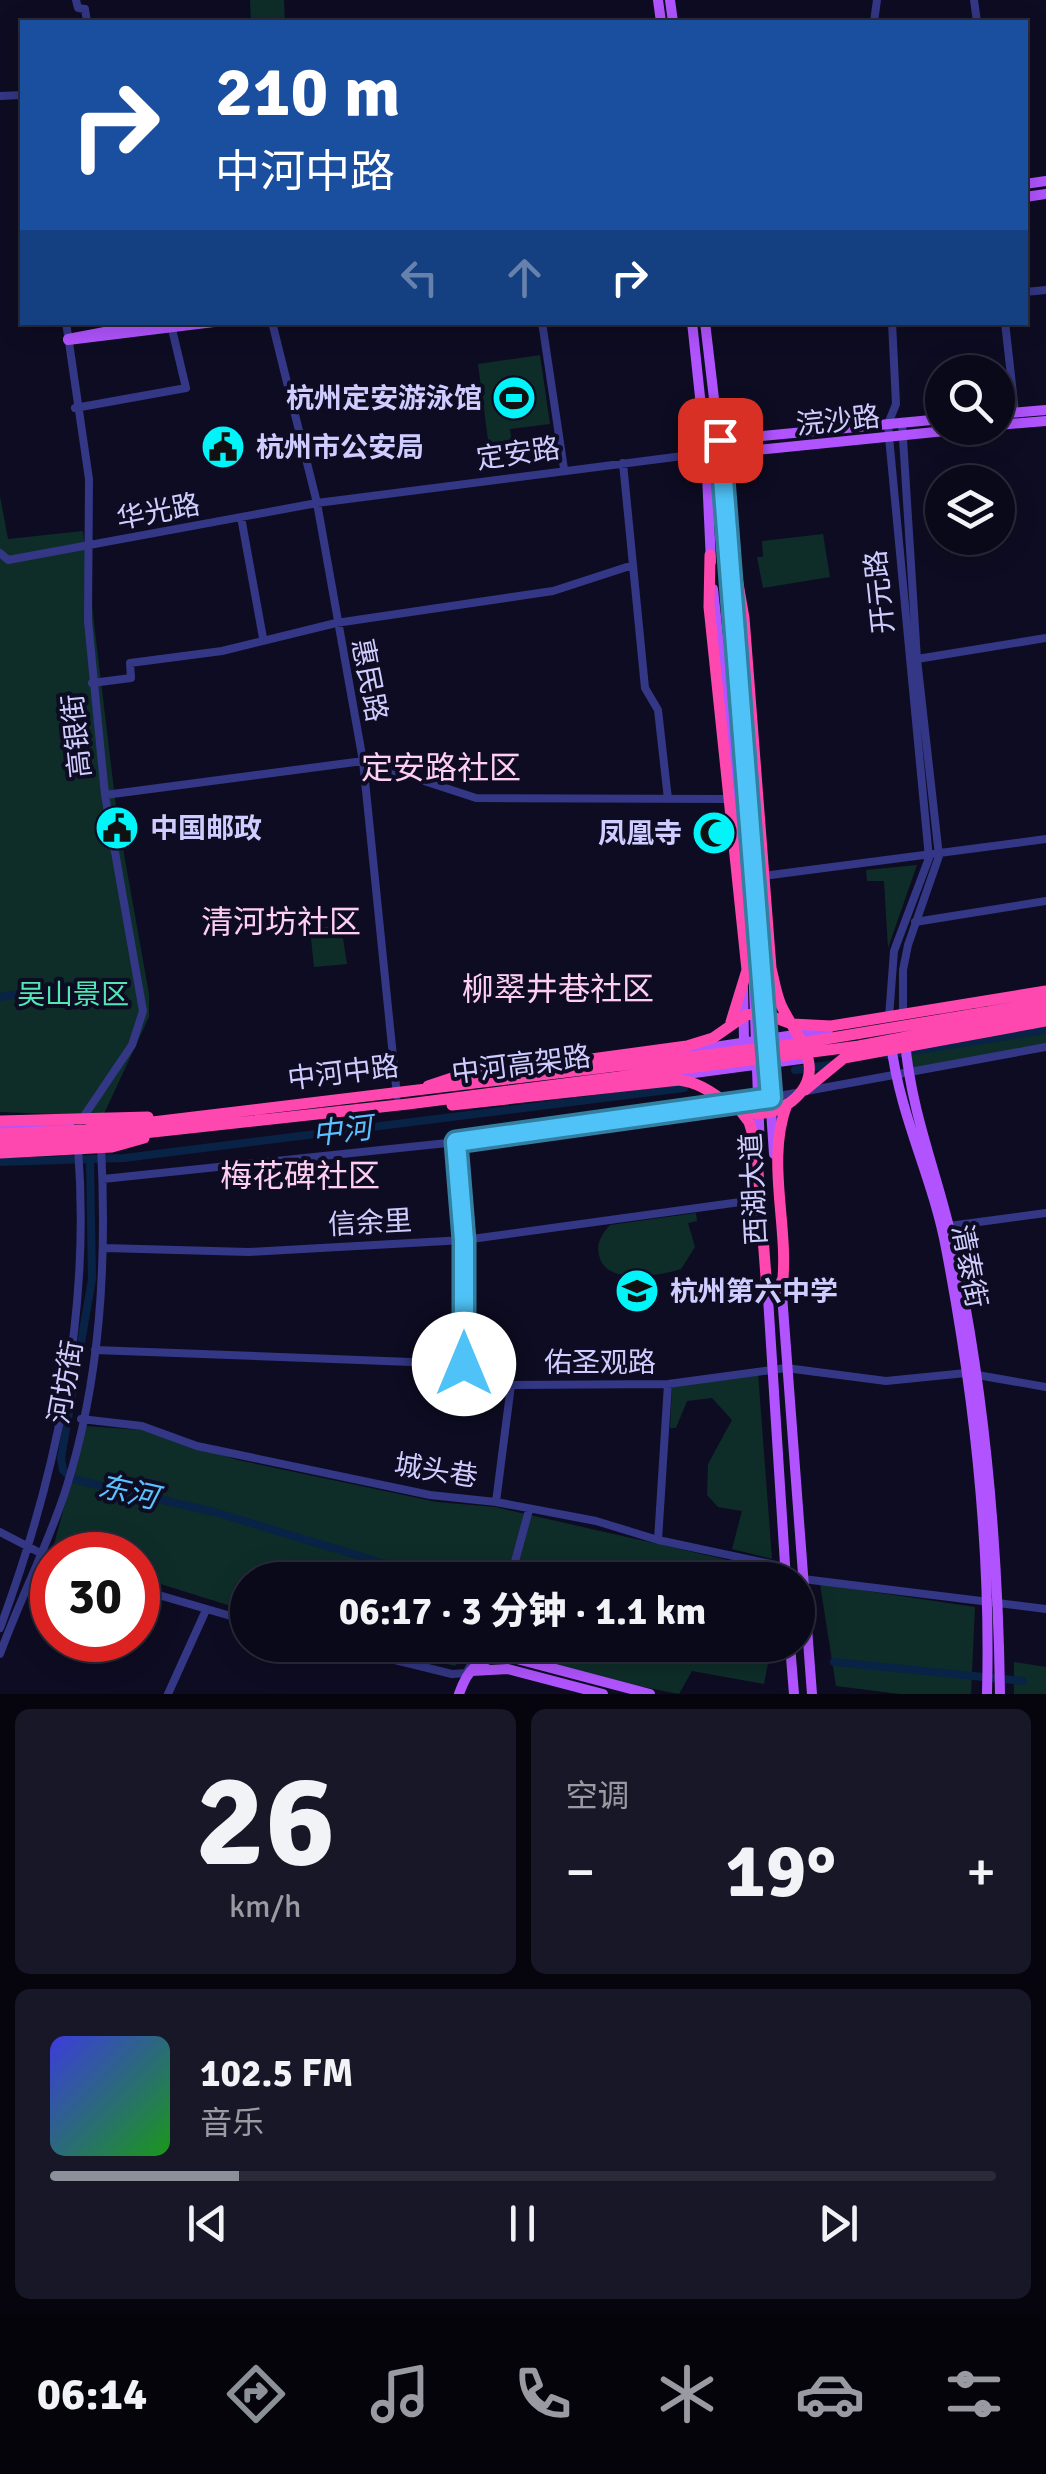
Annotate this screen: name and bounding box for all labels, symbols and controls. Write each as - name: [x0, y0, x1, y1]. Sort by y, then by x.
- text: 210 m: [215, 49, 400, 135]
- icon: right: [50, 60, 180, 190]
- text: 中河中路: [215, 145, 395, 200]
- icon: left: [392, 250, 447, 305]
- icon: ahead: [497, 250, 552, 305]
- icon: right: [602, 250, 657, 305]
- map controls: [925, 355, 1015, 555]
- button: search: [925, 355, 1015, 445]
- sports icon: 杭州定安游泳馆: [491, 375, 537, 421]
- place label: 杭州定安游泳馆: [286, 382, 482, 416]
- pin: [678, 398, 763, 483]
- street label: 浣沙路: [795, 400, 882, 442]
- icon: arrive: [693, 413, 748, 468]
- public building icon: 杭州市公安局: [200, 424, 246, 470]
- place label: 杭州市公安局: [256, 431, 424, 465]
- street label: 定安路: [474, 431, 562, 477]
- button: layers: [925, 465, 1015, 555]
- street label: 华光路: [114, 487, 203, 537]
- street label: 开元路: [859, 548, 901, 635]
- street label: 惠民路: [344, 636, 394, 725]
- street label: 高银街: [56, 692, 98, 779]
- district label: 定安路社区: [361, 749, 521, 788]
- public building icon: 中国邮政: [94, 805, 140, 851]
- mosque icon: 凤凰寺: [691, 810, 737, 856]
- place label: 中国邮政: [150, 812, 262, 846]
- place label: 凤凰寺: [598, 817, 682, 851]
- district label: 清河坊社区: [201, 903, 361, 942]
- district label: 柳翠井巷社区: [462, 970, 654, 1009]
- park label: 吴山景区: [17, 978, 129, 1012]
- street label: 中河高架路: [450, 1040, 593, 1090]
- street label: 中河中路: [285, 1049, 401, 1097]
- water label: 中河: [310, 1109, 379, 1154]
- street label: 西湖大道: [734, 1132, 774, 1246]
- district label: 梅花碑社区: [220, 1157, 380, 1196]
- street label: 信余里: [327, 1204, 413, 1242]
- street label: 清泰街: [944, 1222, 994, 1311]
- school or university icon: 杭州第六中学: [614, 1268, 660, 1314]
- place label: 杭州第六中学: [670, 1275, 838, 1309]
- position arrow: [412, 1312, 516, 1416]
- street label: 河坊街: [42, 1338, 90, 1426]
- street label: 佑圣观路: [544, 1346, 656, 1380]
- street label: 城头巷: [392, 1448, 480, 1494]
- water label: 东河: [94, 1468, 166, 1518]
- speed limit sign: 30: [30, 1532, 160, 1662]
- text: 06:17 · 3 分钟 · 1.1 km: [339, 1588, 706, 1635]
- text: 26: [195, 1742, 335, 1902]
- text: 空调: [566, 1777, 630, 1816]
- text: 19°: [725, 1825, 836, 1918]
- text: −: [566, 1838, 595, 1906]
- text: +: [966, 1838, 996, 1906]
- text: km/h: [229, 1887, 301, 1926]
- text: 102.5 FM: [200, 2050, 353, 2097]
- text: 音乐: [200, 2104, 264, 2143]
- icon: previous: [180, 2196, 235, 2251]
- icon: pause: [495, 2196, 550, 2251]
- icon: next: [811, 2196, 866, 2251]
- icon: directions: [221, 2359, 291, 2429]
- icon: music: [365, 2359, 435, 2429]
- icon: phone: [508, 2359, 578, 2429]
- icon: climate: [652, 2359, 722, 2429]
- icon: car: [795, 2359, 865, 2429]
- icon: filters: [939, 2359, 1009, 2429]
- text: 06:14: [37, 2367, 147, 2422]

